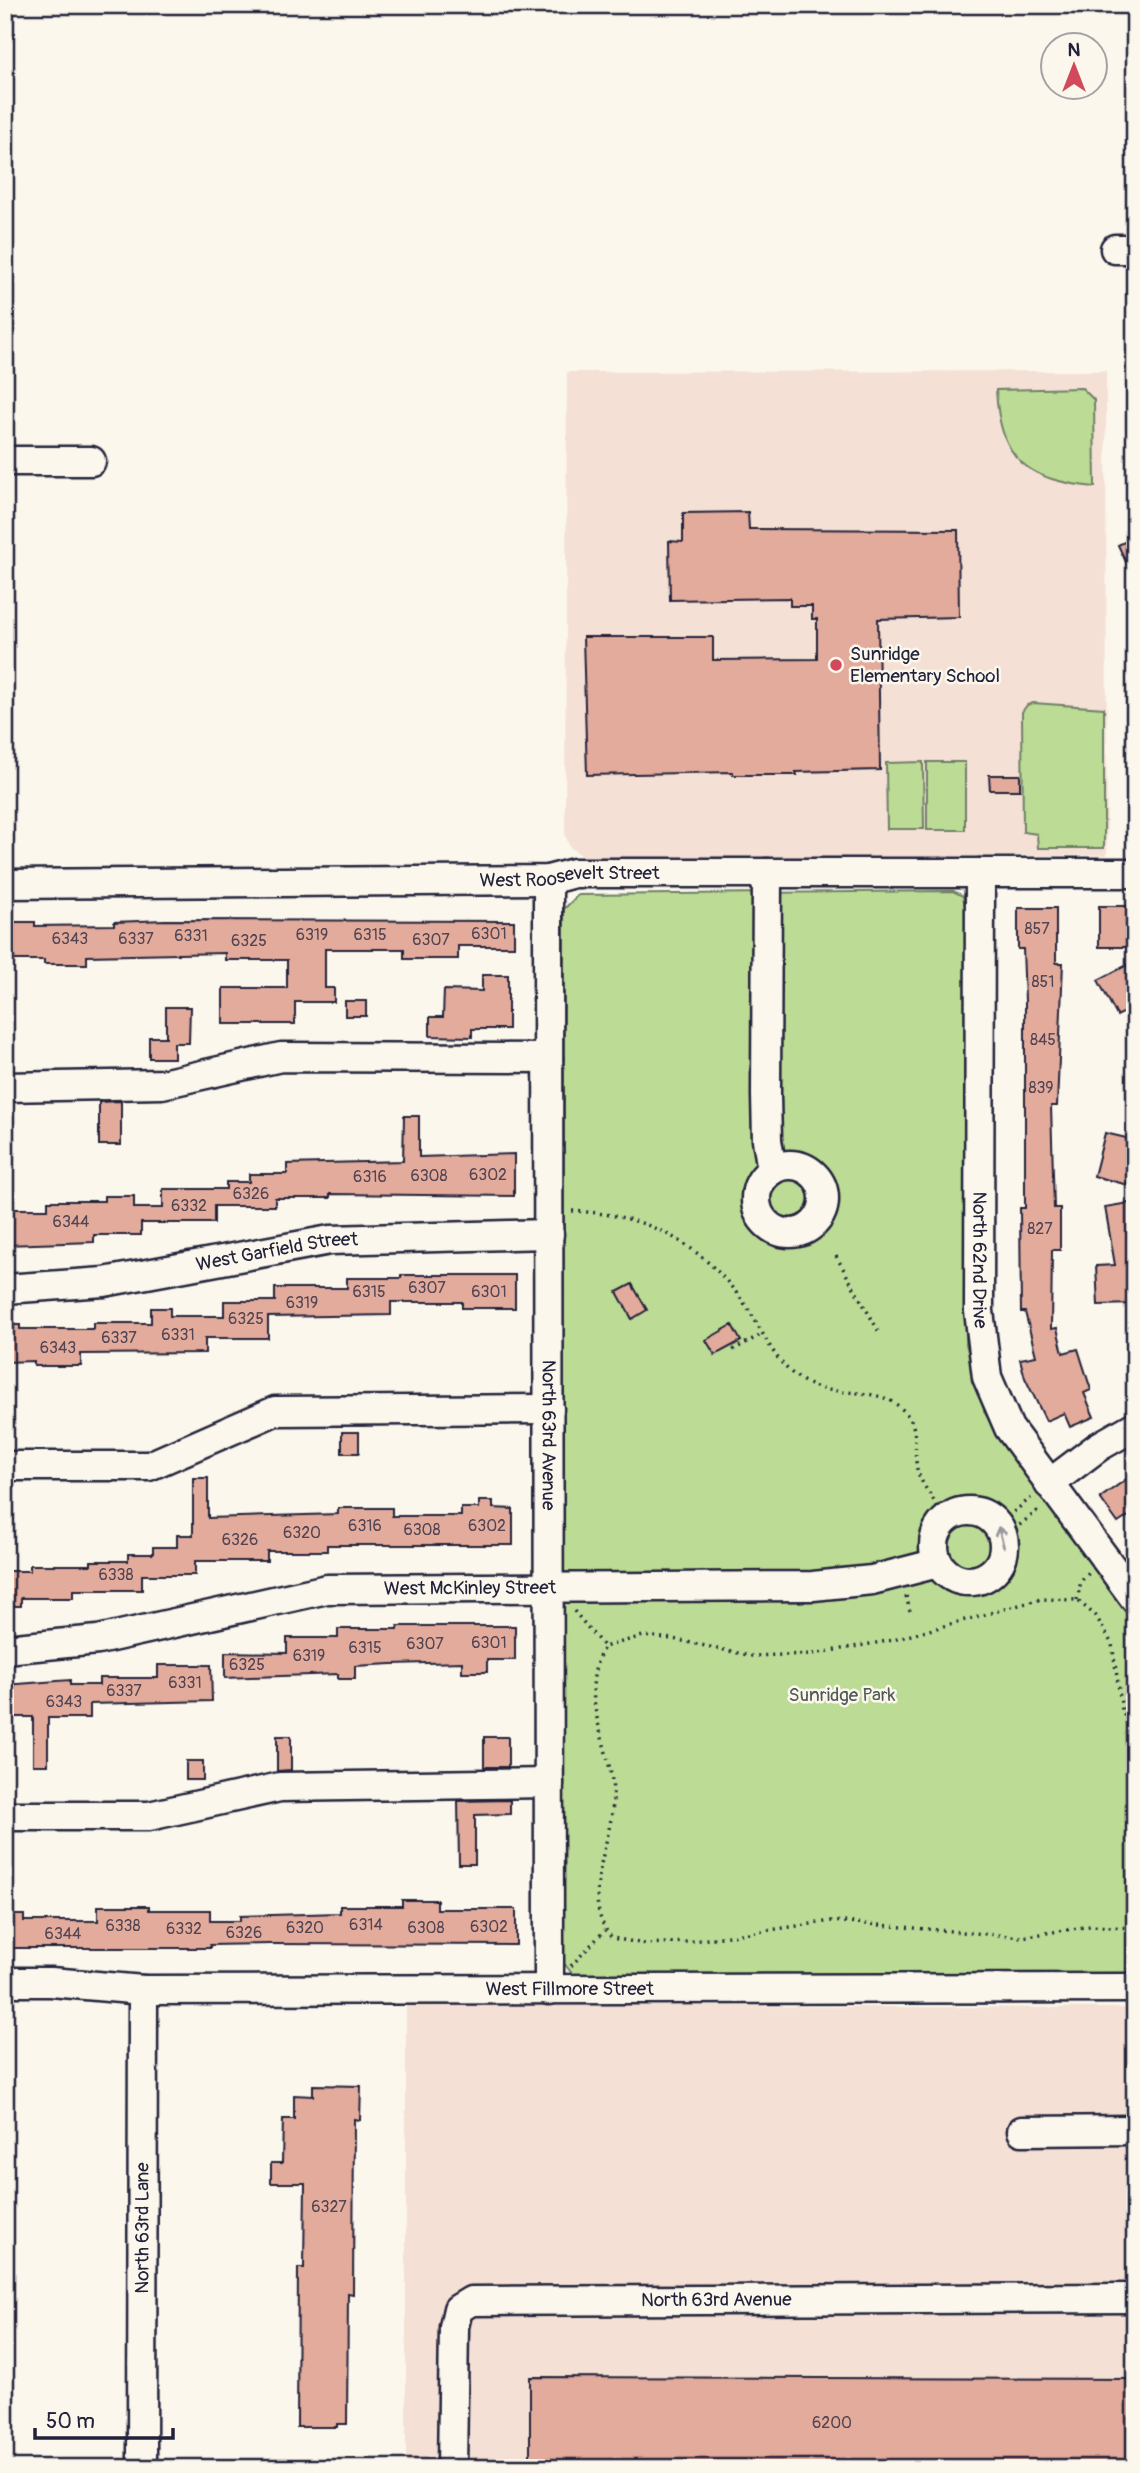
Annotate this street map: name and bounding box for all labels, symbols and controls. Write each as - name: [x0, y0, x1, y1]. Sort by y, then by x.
- north arrow: [1038, 32, 1108, 102]
- text: N: [1068, 38, 1081, 62]
- place label: Sunridge Elementary School: [850, 642, 1000, 688]
- marker: Sunridge Elementary School: [828, 657, 844, 673]
- street label: West Roosevelt Street: [479, 861, 660, 893]
- house number: 857: [1024, 919, 1050, 939]
- house number: 6301: [471, 924, 507, 944]
- house number: 6319: [296, 925, 328, 945]
- house number: 6315: [353, 925, 387, 945]
- house number: 6331: [174, 926, 208, 946]
- house number: 6343: [52, 929, 88, 949]
- house number: 6337: [118, 929, 154, 949]
- house number: 6307: [412, 930, 450, 950]
- house number: 6325: [231, 931, 267, 951]
- house number: 851: [1032, 972, 1055, 992]
- house number: 845: [1030, 1030, 1056, 1050]
- house number: 839: [1028, 1078, 1054, 1098]
- house number: 6302: [469, 1165, 507, 1185]
- house number: 6308: [410, 1166, 448, 1186]
- house number: 6316: [353, 1167, 387, 1187]
- house number: 6326: [233, 1184, 269, 1204]
- street label: North 62nd Drive: [967, 1191, 993, 1330]
- house number: 6332: [171, 1196, 207, 1216]
- house number: 6344: [53, 1212, 89, 1232]
- house number: 827: [1027, 1219, 1053, 1239]
- street label: West Garfield Street: [194, 1227, 359, 1277]
- house number: 6307: [408, 1278, 446, 1298]
- house number: 6315: [352, 1282, 386, 1302]
- house number: 6301: [471, 1282, 507, 1302]
- house number: 6319: [286, 1293, 318, 1313]
- house number: 6325: [228, 1309, 264, 1329]
- house number: 6331: [161, 1325, 195, 1345]
- house number: 6337: [101, 1328, 137, 1348]
- house number: 6343: [40, 1338, 76, 1358]
- street label: North 63rd Avenue: [536, 1360, 561, 1511]
- house number: 6316: [348, 1516, 382, 1536]
- house number: 6302: [468, 1516, 506, 1536]
- house number: 6308: [403, 1520, 441, 1540]
- house number: 6320: [283, 1523, 321, 1543]
- one-way arrow: [994, 1527, 1007, 1549]
- house number: 6326: [222, 1530, 258, 1550]
- house number: 6338: [98, 1565, 134, 1585]
- street label: West McKinley Street: [384, 1576, 557, 1601]
- house number: 6301: [471, 1633, 507, 1653]
- house number: 6307: [406, 1634, 444, 1654]
- house number: 6315: [348, 1638, 382, 1658]
- house number: 6319: [293, 1646, 325, 1666]
- house number: 6325: [229, 1655, 265, 1675]
- house number: 6331: [168, 1673, 202, 1693]
- house number: 6337: [106, 1681, 142, 1701]
- park label: Sunridge Park: [788, 1683, 896, 1707]
- house number: 6343: [46, 1692, 82, 1712]
- house number: 6314: [349, 1915, 383, 1935]
- house number: 6338: [105, 1916, 141, 1936]
- house number: 6302: [470, 1917, 508, 1937]
- house number: 6320: [286, 1918, 324, 1938]
- house number: 6308: [407, 1918, 445, 1938]
- house number: 6332: [166, 1919, 202, 1939]
- house number: 6326: [226, 1923, 262, 1943]
- house number: 6344: [45, 1924, 81, 1944]
- street label: West Fillmore Street: [485, 1977, 654, 2001]
- street label: North 63rd Lane: [130, 2162, 155, 2294]
- house number: 6327: [311, 2197, 347, 2217]
- street label: North 63rd Avenue: [641, 2288, 792, 2312]
- scale bar: [35, 2396, 173, 2440]
- text: 50 m: [46, 2408, 95, 2435]
- house number: 6200: [812, 2413, 852, 2433]

